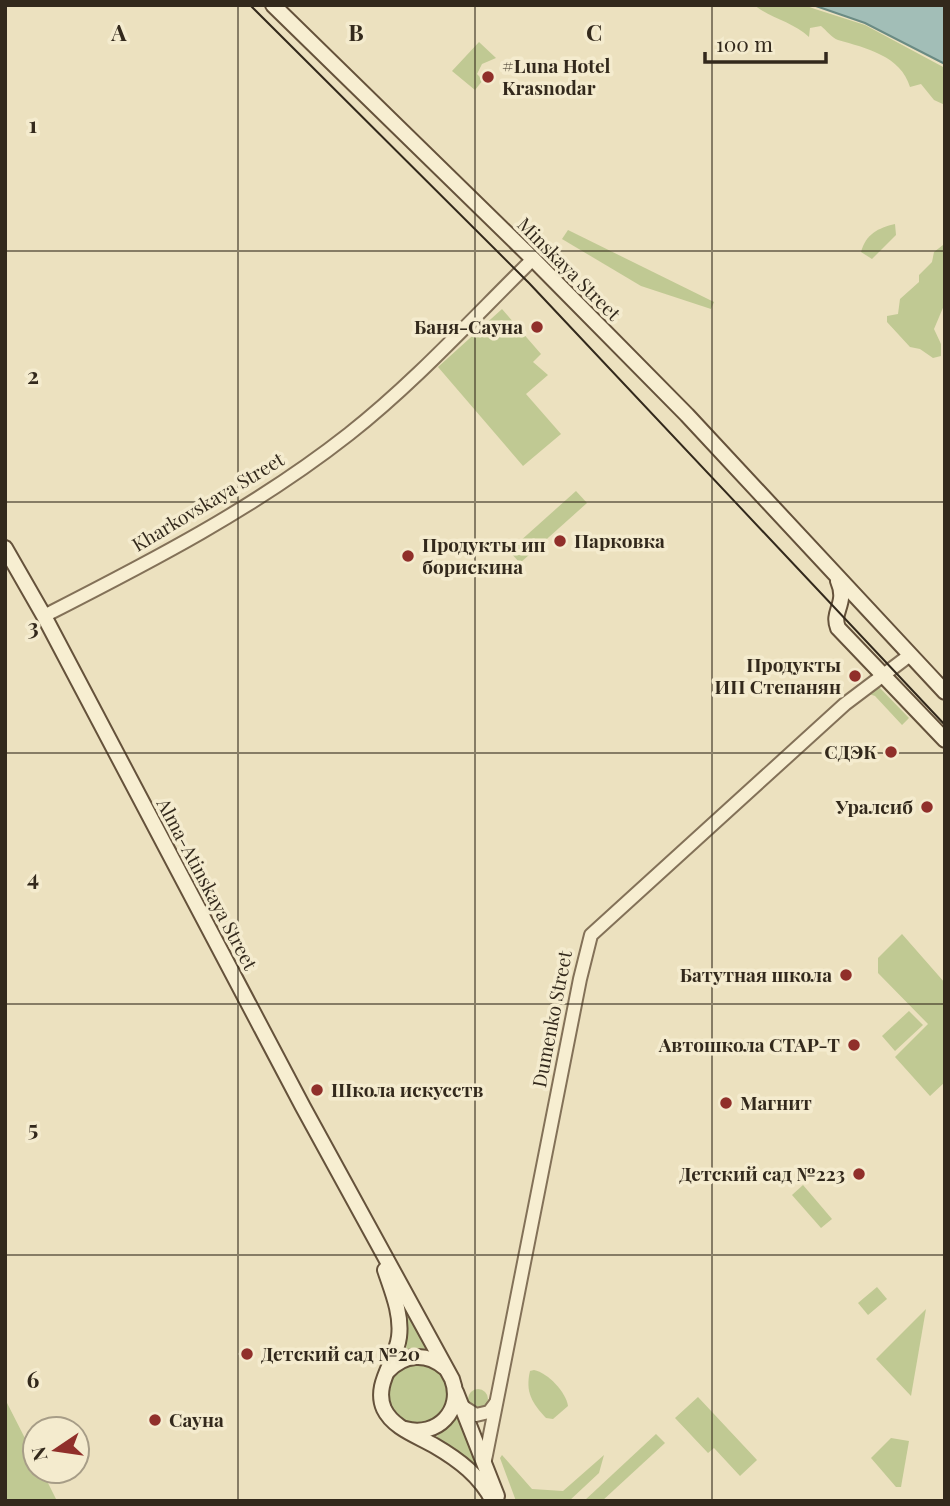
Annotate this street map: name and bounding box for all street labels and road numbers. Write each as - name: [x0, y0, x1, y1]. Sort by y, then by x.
- street label: Minskaya Street: [512, 211, 627, 326]
- street label: Kharkovskaya Street: [127, 445, 289, 557]
- street label: Alma-Atinskaya Street: [151, 792, 264, 974]
- street label: Dumenko Street: [525, 948, 577, 1089]

